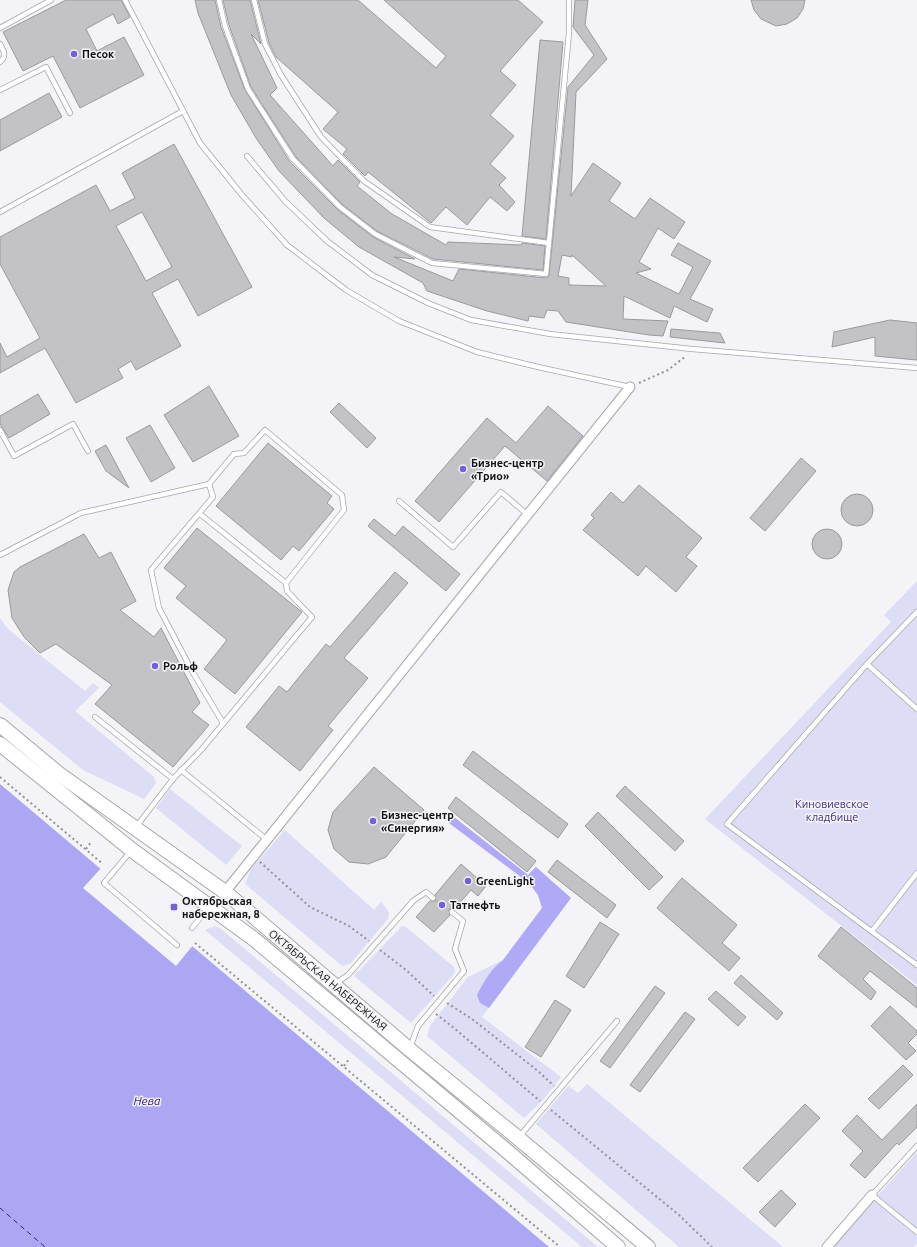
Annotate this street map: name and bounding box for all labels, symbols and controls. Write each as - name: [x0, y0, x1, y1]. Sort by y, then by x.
- place label: Песок: [82, 48, 115, 60]
- marker: Песок: [69, 49, 79, 59]
- place label: Бизнес-центр «Трио»: [471, 457, 544, 482]
- marker: Бизнес-центр «Трио»: [458, 464, 468, 474]
- place label: Рольф: [163, 660, 198, 672]
- marker: Рольф: [150, 661, 160, 671]
- park label: Киновиевское кладбище: [795, 798, 869, 823]
- place label: Бизнес-центр «Синергия»: [381, 809, 454, 834]
- marker: Бизнес-центр «Синергия»: [368, 816, 378, 826]
- place label: GreenLight: [476, 875, 534, 887]
- marker: GreenLight: [463, 876, 473, 886]
- place label: Октябрьская набережная, 8: [182, 895, 260, 920]
- place label: Татнефть: [450, 899, 500, 911]
- marker: Татнефть: [437, 900, 447, 910]
- marker: Октябрьская набережная, 8: [169, 902, 179, 912]
- street label: ОКТЯБРЬСКАЯ НАБЕРЕЖНАЯ: [266, 927, 390, 1033]
- water label: Нева: [134, 1094, 161, 1107]

